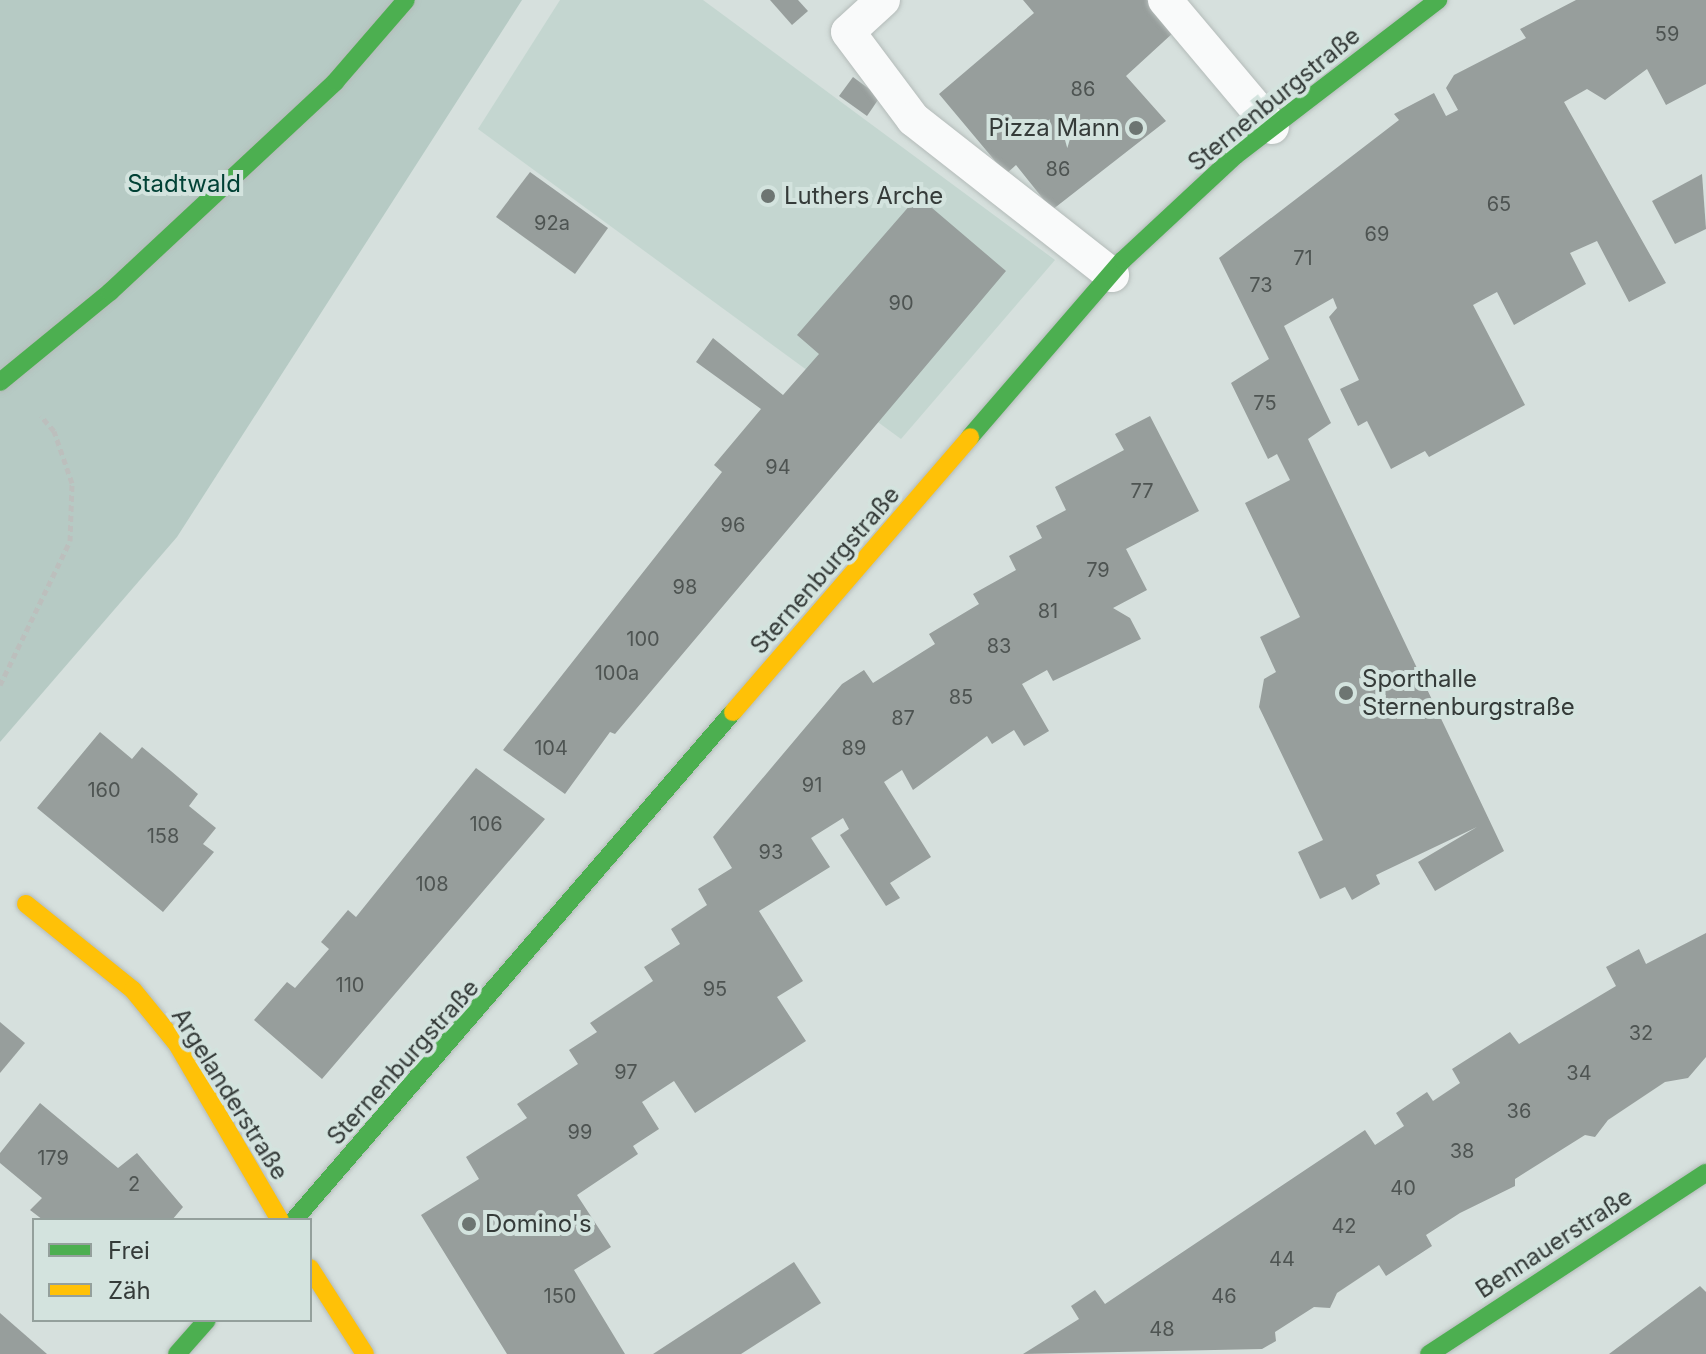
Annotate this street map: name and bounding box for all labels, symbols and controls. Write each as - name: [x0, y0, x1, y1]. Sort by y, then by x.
- street label: Sternenburgstraße: [1182, 21, 1366, 177]
- house number: 59: [1655, 22, 1679, 46]
- house number: 86: [1071, 77, 1095, 101]
- place label: Pizza Mann: [989, 114, 1120, 142]
- marker: Pizza Mann: [1127, 119, 1145, 137]
- house number: 86: [1046, 157, 1070, 181]
- park label: Stadtwald: [127, 170, 241, 198]
- place label: Luthers Arche: [784, 182, 943, 210]
- marker: Luthers Arche: [759, 187, 777, 205]
- house number: 65: [1487, 192, 1511, 216]
- house number: 92a: [534, 211, 570, 235]
- house number: 69: [1365, 222, 1389, 246]
- house number: 71: [1293, 246, 1313, 270]
- house number: 73: [1249, 273, 1273, 297]
- house number: 90: [888, 291, 914, 315]
- house number: 75: [1253, 391, 1277, 415]
- house number: 94: [765, 455, 791, 479]
- house number: 77: [1130, 479, 1154, 503]
- street label: Sternenburgstraße: [744, 480, 906, 660]
- house number: 96: [721, 513, 745, 537]
- house number: 79: [1086, 558, 1110, 582]
- house number: 98: [673, 575, 697, 599]
- house number: 81: [1038, 599, 1058, 623]
- house number: 100: [626, 627, 660, 651]
- house number: 83: [987, 634, 1011, 658]
- house number: 100a: [595, 661, 639, 685]
- place label: Sporthalle Sternenburgstraße: [1362, 665, 1575, 721]
- marker: Sporthalle Sternenburgstraße: [1337, 684, 1355, 702]
- house number: 85: [949, 685, 973, 709]
- house number: 87: [891, 706, 915, 730]
- house number: 104: [534, 736, 568, 760]
- house number: 89: [842, 736, 866, 760]
- house number: 91: [802, 773, 822, 797]
- house number: 160: [87, 778, 121, 802]
- house number: 106: [469, 812, 503, 836]
- house number: 158: [147, 824, 179, 848]
- house number: 93: [759, 840, 783, 864]
- house number: 108: [415, 872, 449, 896]
- street label: Sternenburgstraße: [321, 973, 485, 1151]
- house number: 110: [336, 973, 364, 997]
- house number: 95: [703, 977, 727, 1001]
- street label: Argelanderstraße: [166, 1003, 294, 1185]
- house number: 32: [1629, 1021, 1653, 1045]
- house number: 97: [614, 1060, 638, 1084]
- house number: 34: [1566, 1061, 1592, 1085]
- house number: 36: [1507, 1099, 1531, 1123]
- house number: 99: [568, 1120, 592, 1144]
- house number: 38: [1450, 1139, 1474, 1163]
- house number: 179: [37, 1146, 69, 1170]
- house number: 2: [128, 1172, 140, 1196]
- house number: 40: [1390, 1176, 1416, 1200]
- street label: Bennauerstraße: [1470, 1182, 1638, 1304]
- place label: Domino's: [485, 1210, 592, 1238]
- house number: 42: [1331, 1214, 1357, 1238]
- marker: Domino's: [460, 1215, 478, 1233]
- legend: [32, 1218, 312, 1322]
- text: Frei: [108, 1236, 150, 1265]
- house number: 44: [1269, 1247, 1295, 1271]
- text: Zäh: [108, 1276, 151, 1305]
- house number: 150: [544, 1284, 576, 1308]
- house number: 46: [1211, 1284, 1237, 1308]
- house number: 48: [1149, 1317, 1175, 1341]

